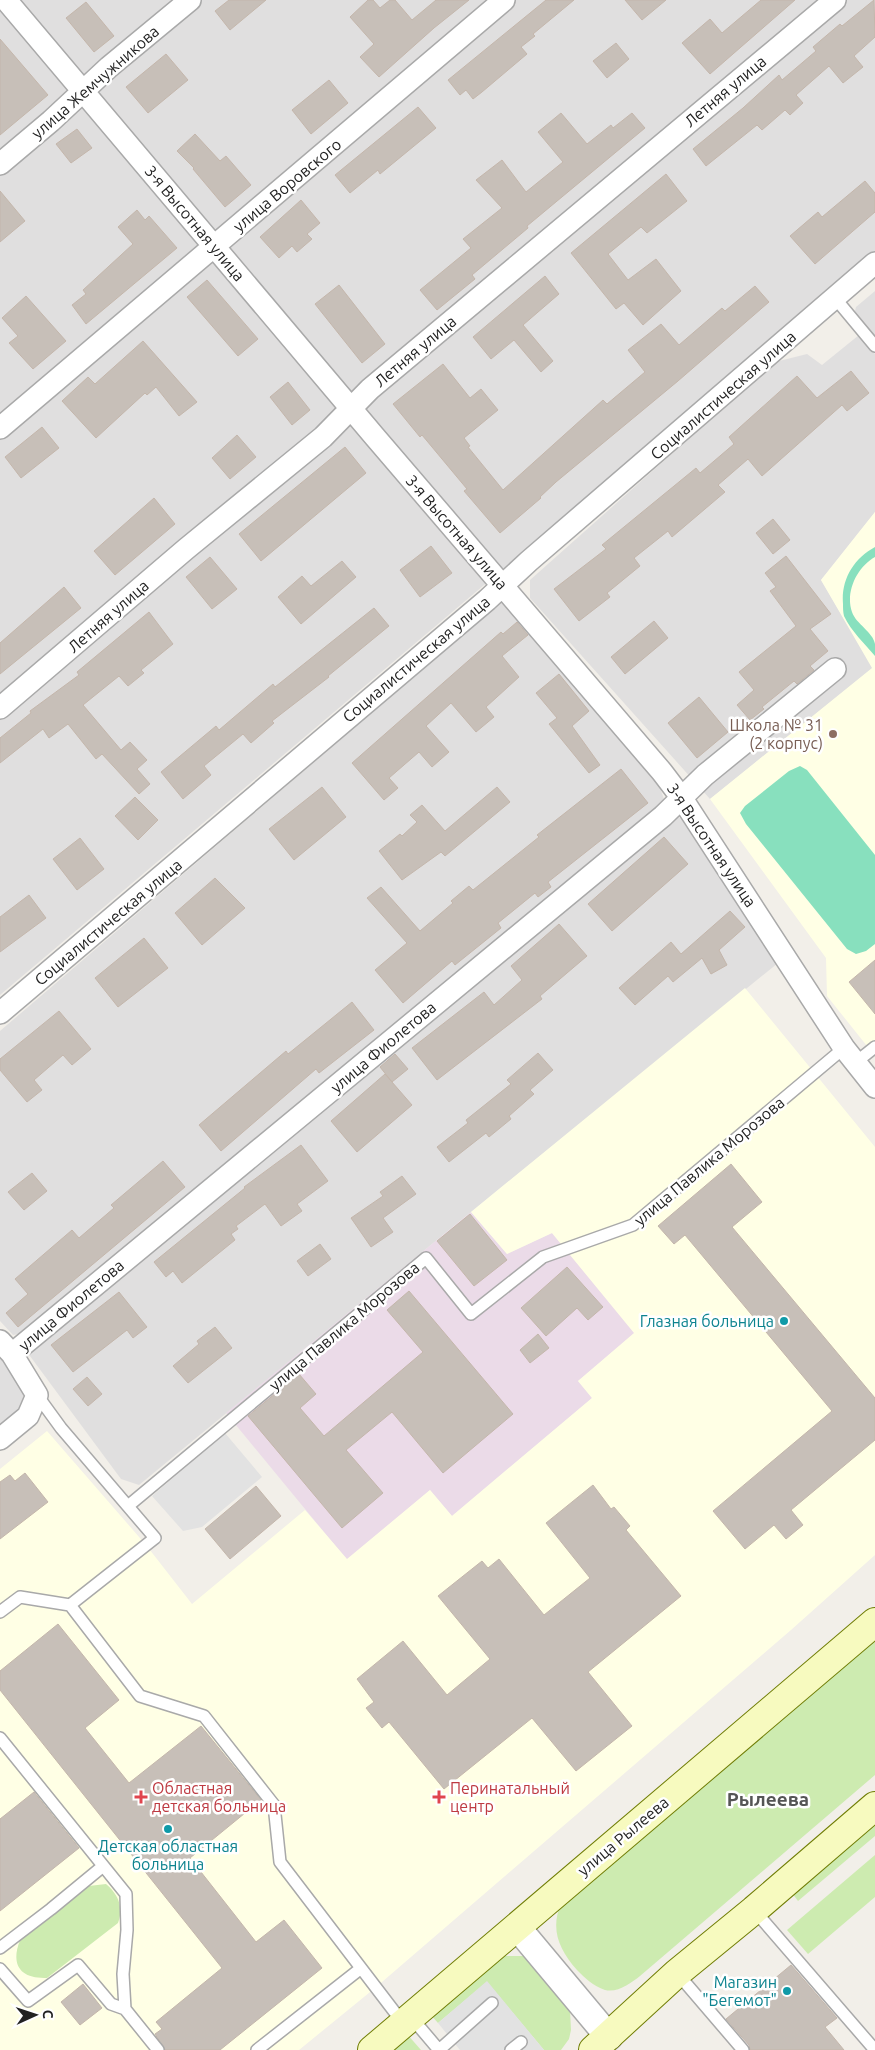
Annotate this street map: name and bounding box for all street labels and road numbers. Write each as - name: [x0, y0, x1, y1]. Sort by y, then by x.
- street label: улица Жемчужникова: [28, 22, 162, 142]
- street label: Летняя улица: [681, 52, 769, 130]
- street label: улица Воровского: [229, 135, 345, 235]
- street label: 3-я Высотная улица: [141, 161, 249, 285]
- street label: Летняя улица: [371, 312, 459, 390]
- street label: Социалистическая улица: [647, 327, 799, 463]
- street label: 3-я Высотная улица: [402, 471, 512, 593]
- street label: Летняя улица: [64, 576, 152, 656]
- street label: Социалистическая улица: [339, 592, 493, 726]
- street label: 3-я Высотная улица: [664, 780, 760, 910]
- street label: Социалистическая улица: [31, 855, 185, 989]
- street label: улица Фиолетова: [327, 998, 439, 1096]
- street label: улица Павлика Морозова: [630, 1093, 788, 1229]
- street label: улица Фиолетова: [15, 1256, 127, 1354]
- street label: улица Павлика Морозова: [265, 1258, 423, 1394]
- street label: улица Рылеева: [574, 1793, 672, 1879]

